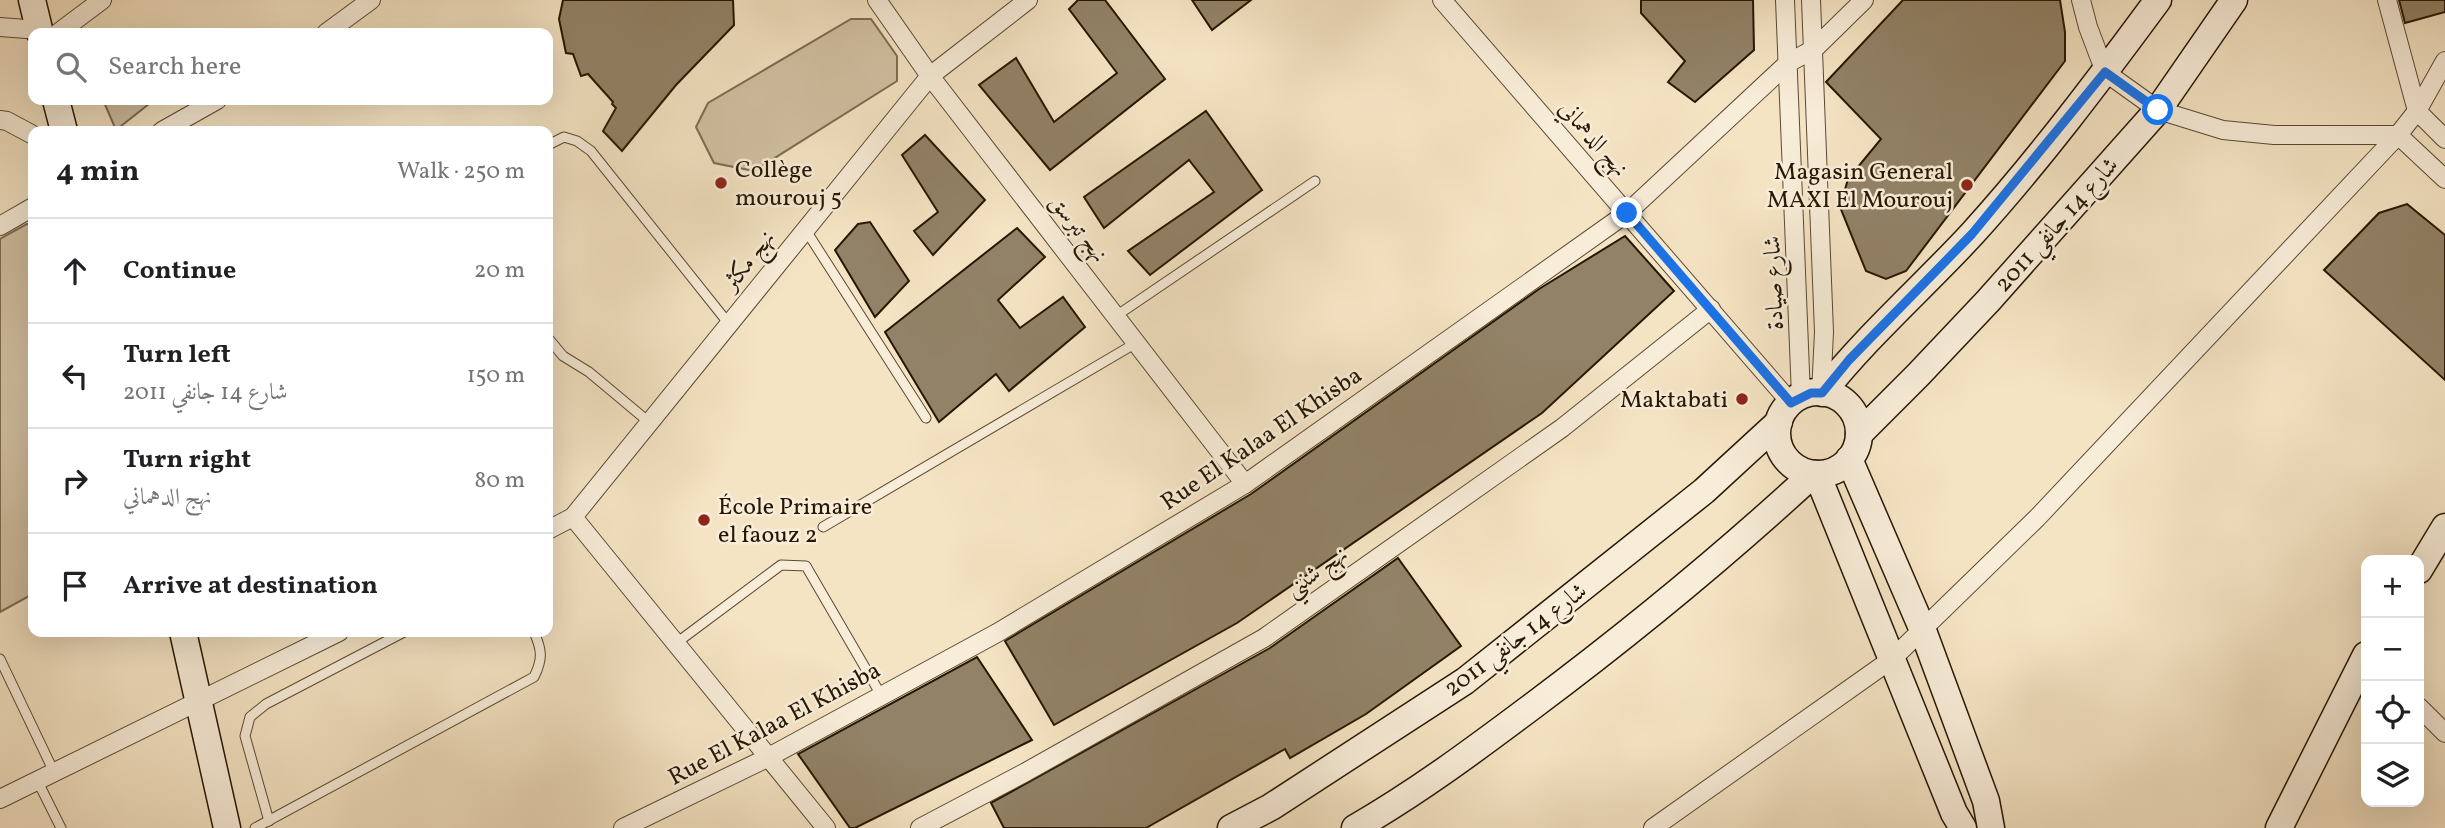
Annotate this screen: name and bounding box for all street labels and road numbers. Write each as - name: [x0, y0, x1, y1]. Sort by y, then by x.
- street label: نهج الدهماني: [1548, 93, 1636, 187]
- street label: شارع 14 جانفي 2011: [1987, 150, 2131, 303]
- street label: نهج تبرسق: [1038, 188, 1115, 272]
- street label: نهج مكثر: [713, 223, 786, 303]
- street label: شارع صيادة: [1756, 235, 1795, 331]
- street label: Rue El Kalaa El Khisba: [1155, 360, 1370, 520]
- street label: نهج شنني: [1279, 539, 1357, 609]
- street label: شارع 14 جانفي 2011: [1437, 575, 1597, 709]
- street label: Rue El Kalaa El Khisba: [663, 654, 887, 795]

